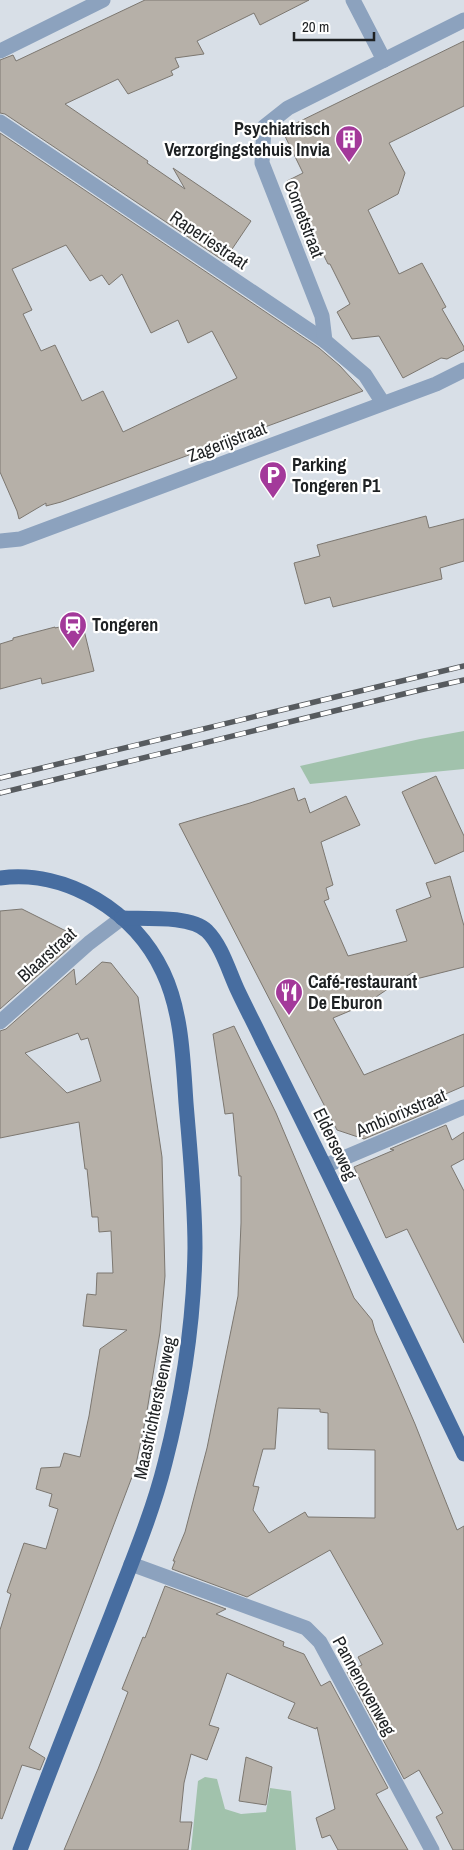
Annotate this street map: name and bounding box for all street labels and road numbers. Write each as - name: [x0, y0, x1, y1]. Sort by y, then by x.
- street label: Cornetstraat: [278, 176, 331, 261]
- street label: Raperiestraat: [165, 204, 253, 275]
- street label: Zagerijstraat: [184, 415, 270, 468]
- street label: Blaarstraat: [12, 921, 82, 988]
- street label: Ambiorixstraat: [351, 1082, 450, 1143]
- street label: Elderseweg: [307, 1104, 364, 1185]
- street label: Maastrichtersteenweg: [127, 1334, 182, 1482]
- street label: Pannenovenweg: [327, 1632, 402, 1741]

